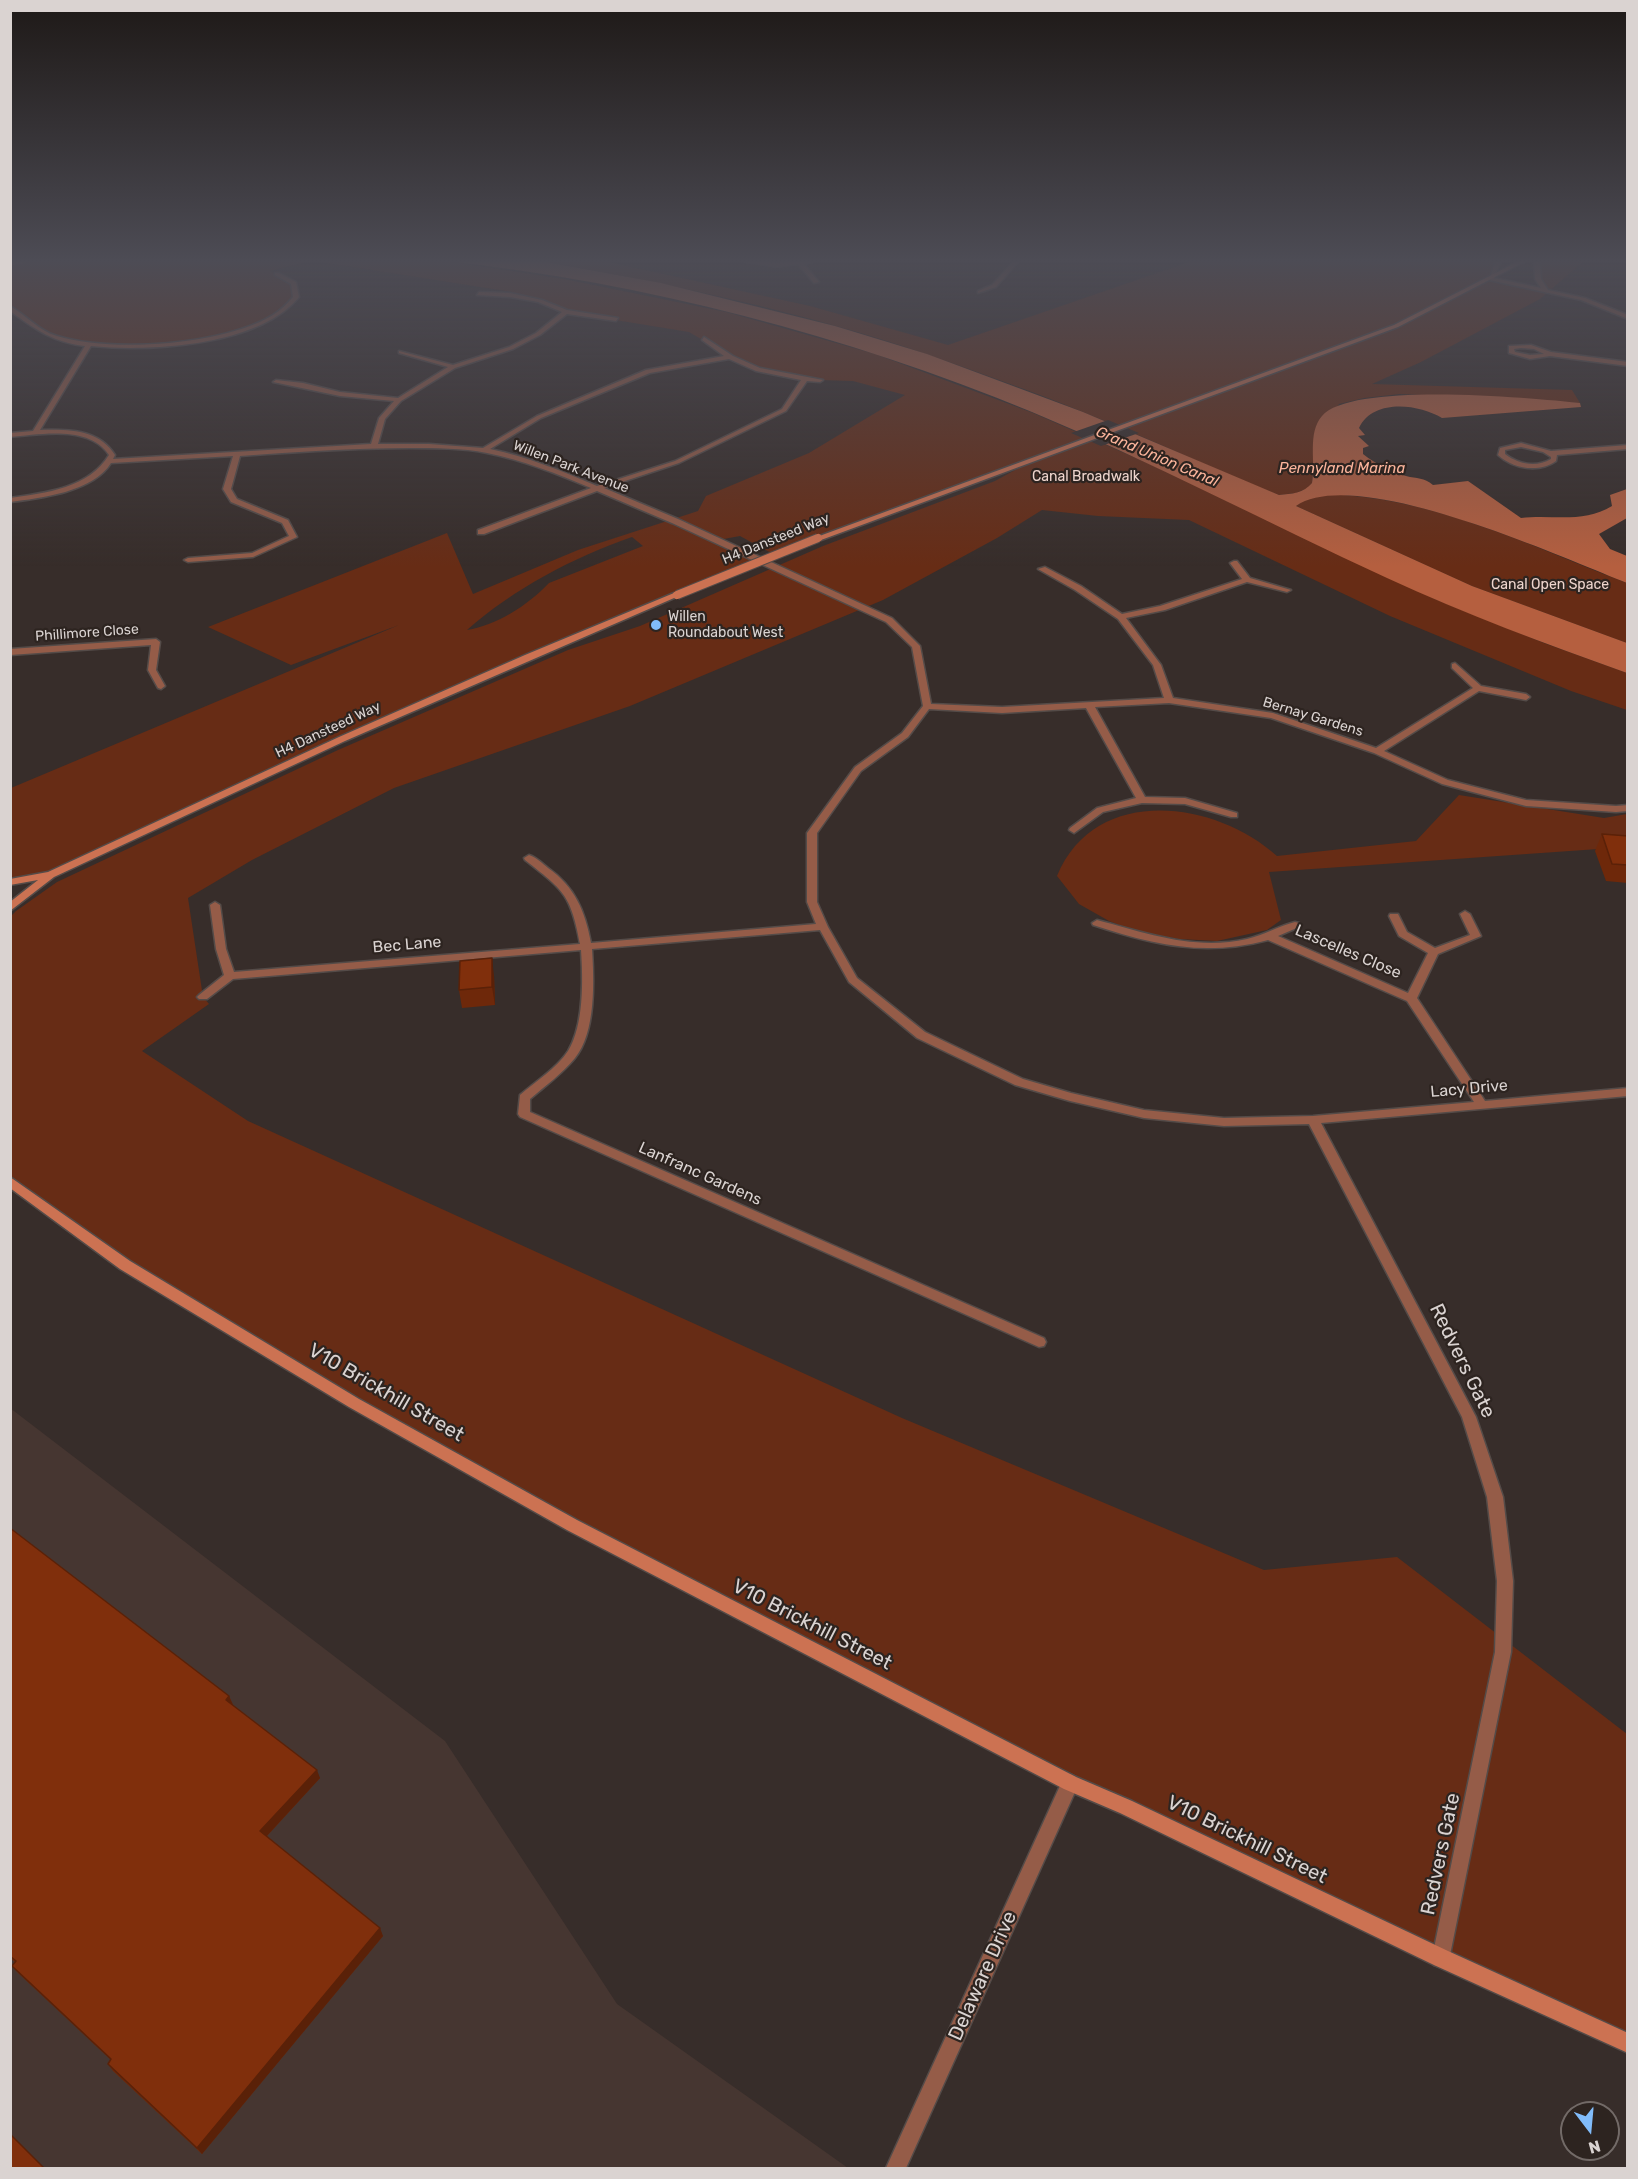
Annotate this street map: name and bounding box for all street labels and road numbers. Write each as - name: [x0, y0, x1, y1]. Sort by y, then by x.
- street label: Willen Park Avenue: [511, 437, 631, 497]
- street label: H4 Dansteed Way: [720, 510, 832, 568]
- street label: Phillimore Close: [35, 621, 139, 645]
- street label: Bernay Gardens: [1261, 694, 1365, 740]
- street label: H4 Dansteed Way: [273, 698, 383, 762]
- street label: Lascelles Close: [1292, 921, 1404, 983]
- street label: Bec Lane: [372, 932, 442, 958]
- street label: Lacy Drive: [1429, 1076, 1509, 1102]
- street label: Lanfranc Gardens: [635, 1138, 765, 1210]
- street label: Redvers Gate: [1424, 1300, 1500, 1422]
- street label: V10 Brickhill Street: [304, 1339, 468, 1447]
- street label: V10 Brickhill Street: [728, 1574, 896, 1676]
- street label: V10 Brickhill Street: [1163, 1791, 1331, 1889]
- street label: Redvers Gate: [1416, 1791, 1466, 1917]
- street label: Delaware Drive: [944, 1908, 1022, 2044]

